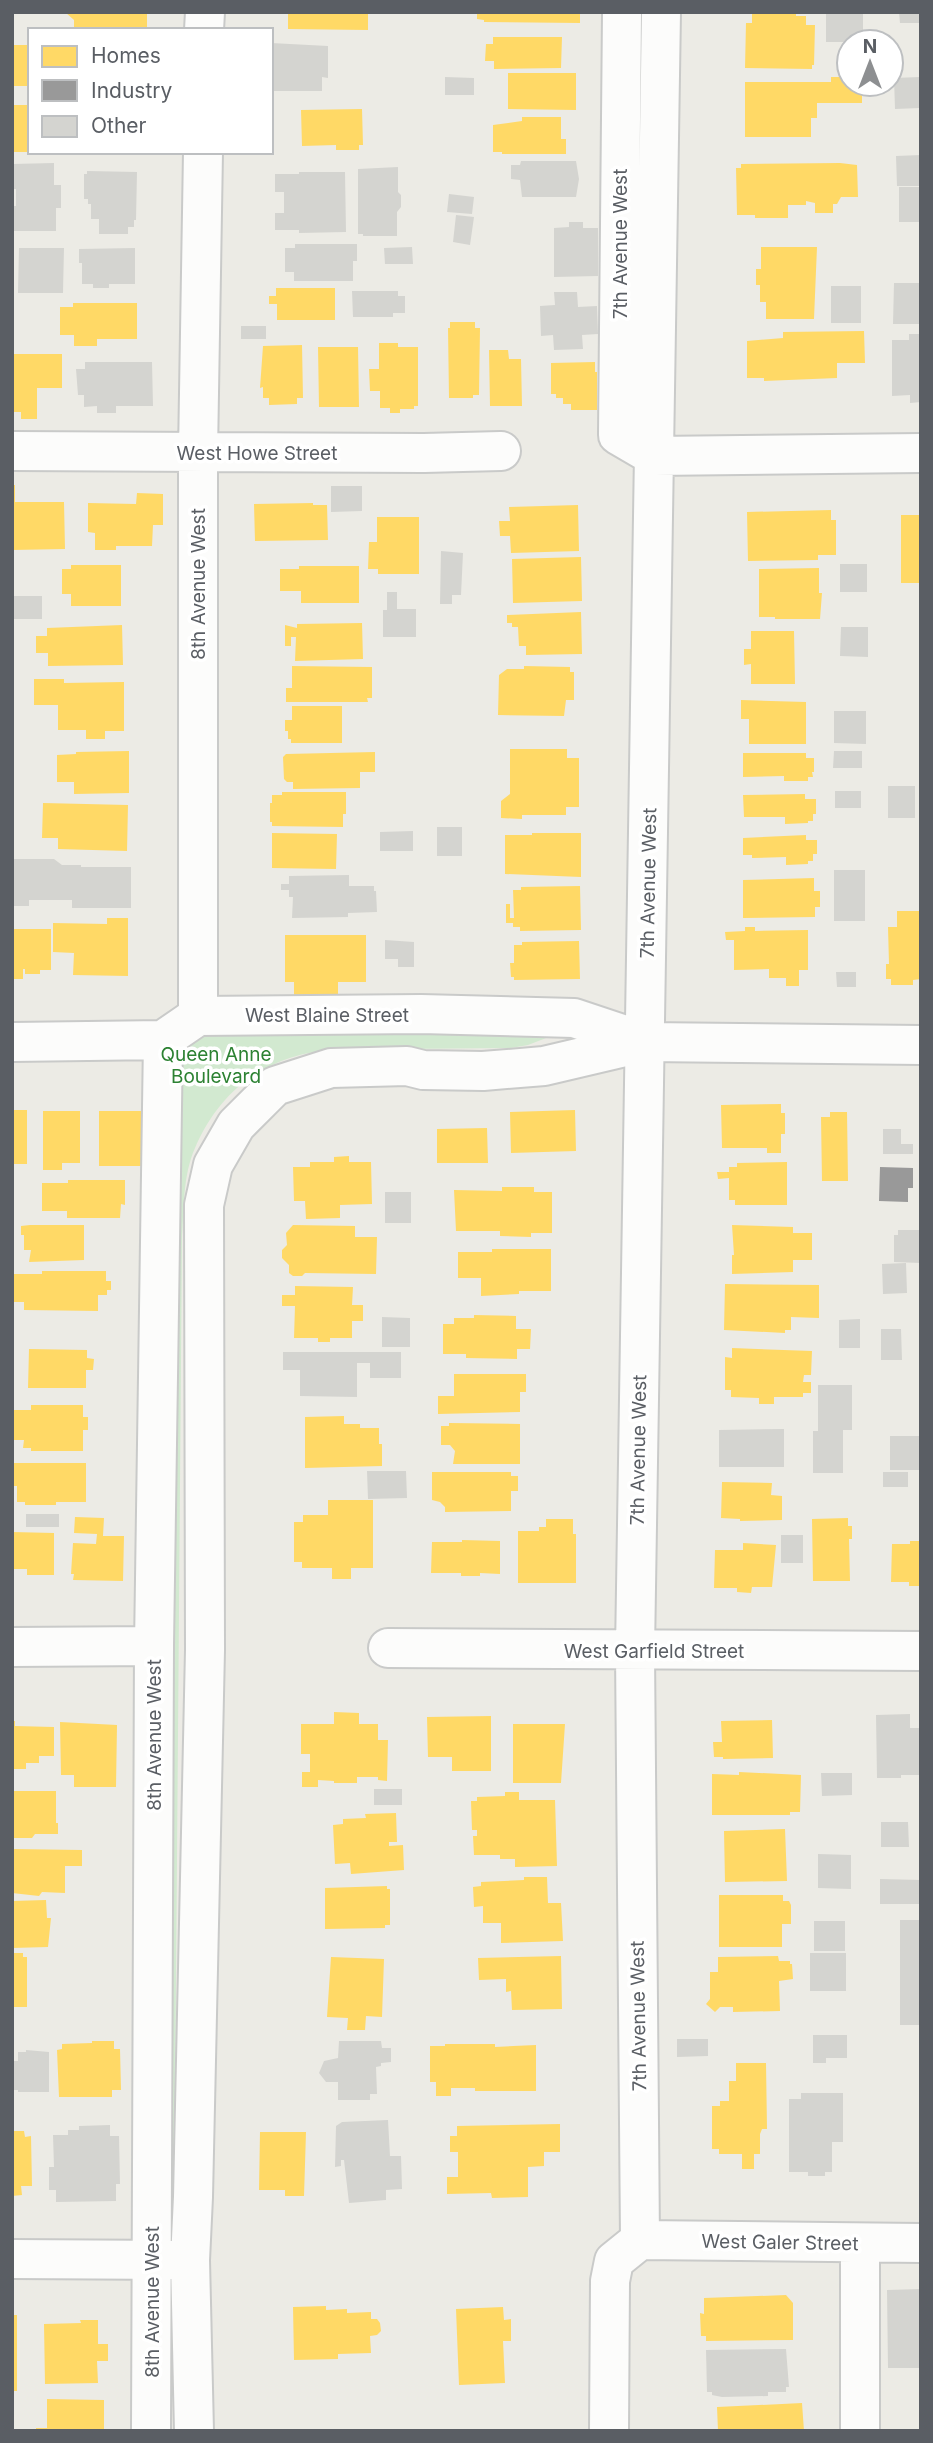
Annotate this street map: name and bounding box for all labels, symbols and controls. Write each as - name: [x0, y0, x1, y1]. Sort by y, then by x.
- legend: [28, 28, 273, 154]
- north arrow: [835, 28, 905, 98]
- text: N: [863, 35, 877, 58]
- text: Homes: [91, 43, 161, 68]
- text: Industry: [91, 78, 173, 103]
- text: Other: [91, 113, 147, 138]
- street label: 7th Avenue West: [609, 169, 632, 319]
- street label: West Howe Street: [177, 442, 337, 465]
- street label: 8th Avenue West: [187, 508, 210, 660]
- street label: 7th Avenue West: [636, 807, 661, 959]
- street label: West Blaine Street: [245, 1004, 409, 1027]
- park label: Queen Anne Boulevard: [160, 1043, 272, 1088]
- street label: 7th Avenue West: [626, 1374, 651, 1526]
- street label: West Garfield Street: [564, 1640, 744, 1663]
- street label: 8th Avenue West: [143, 1659, 166, 1811]
- street label: 7th Avenue West: [626, 1940, 651, 2092]
- street label: 8th Avenue West: [141, 2226, 164, 2378]
- street label: West Galer Street: [701, 2230, 859, 2255]

